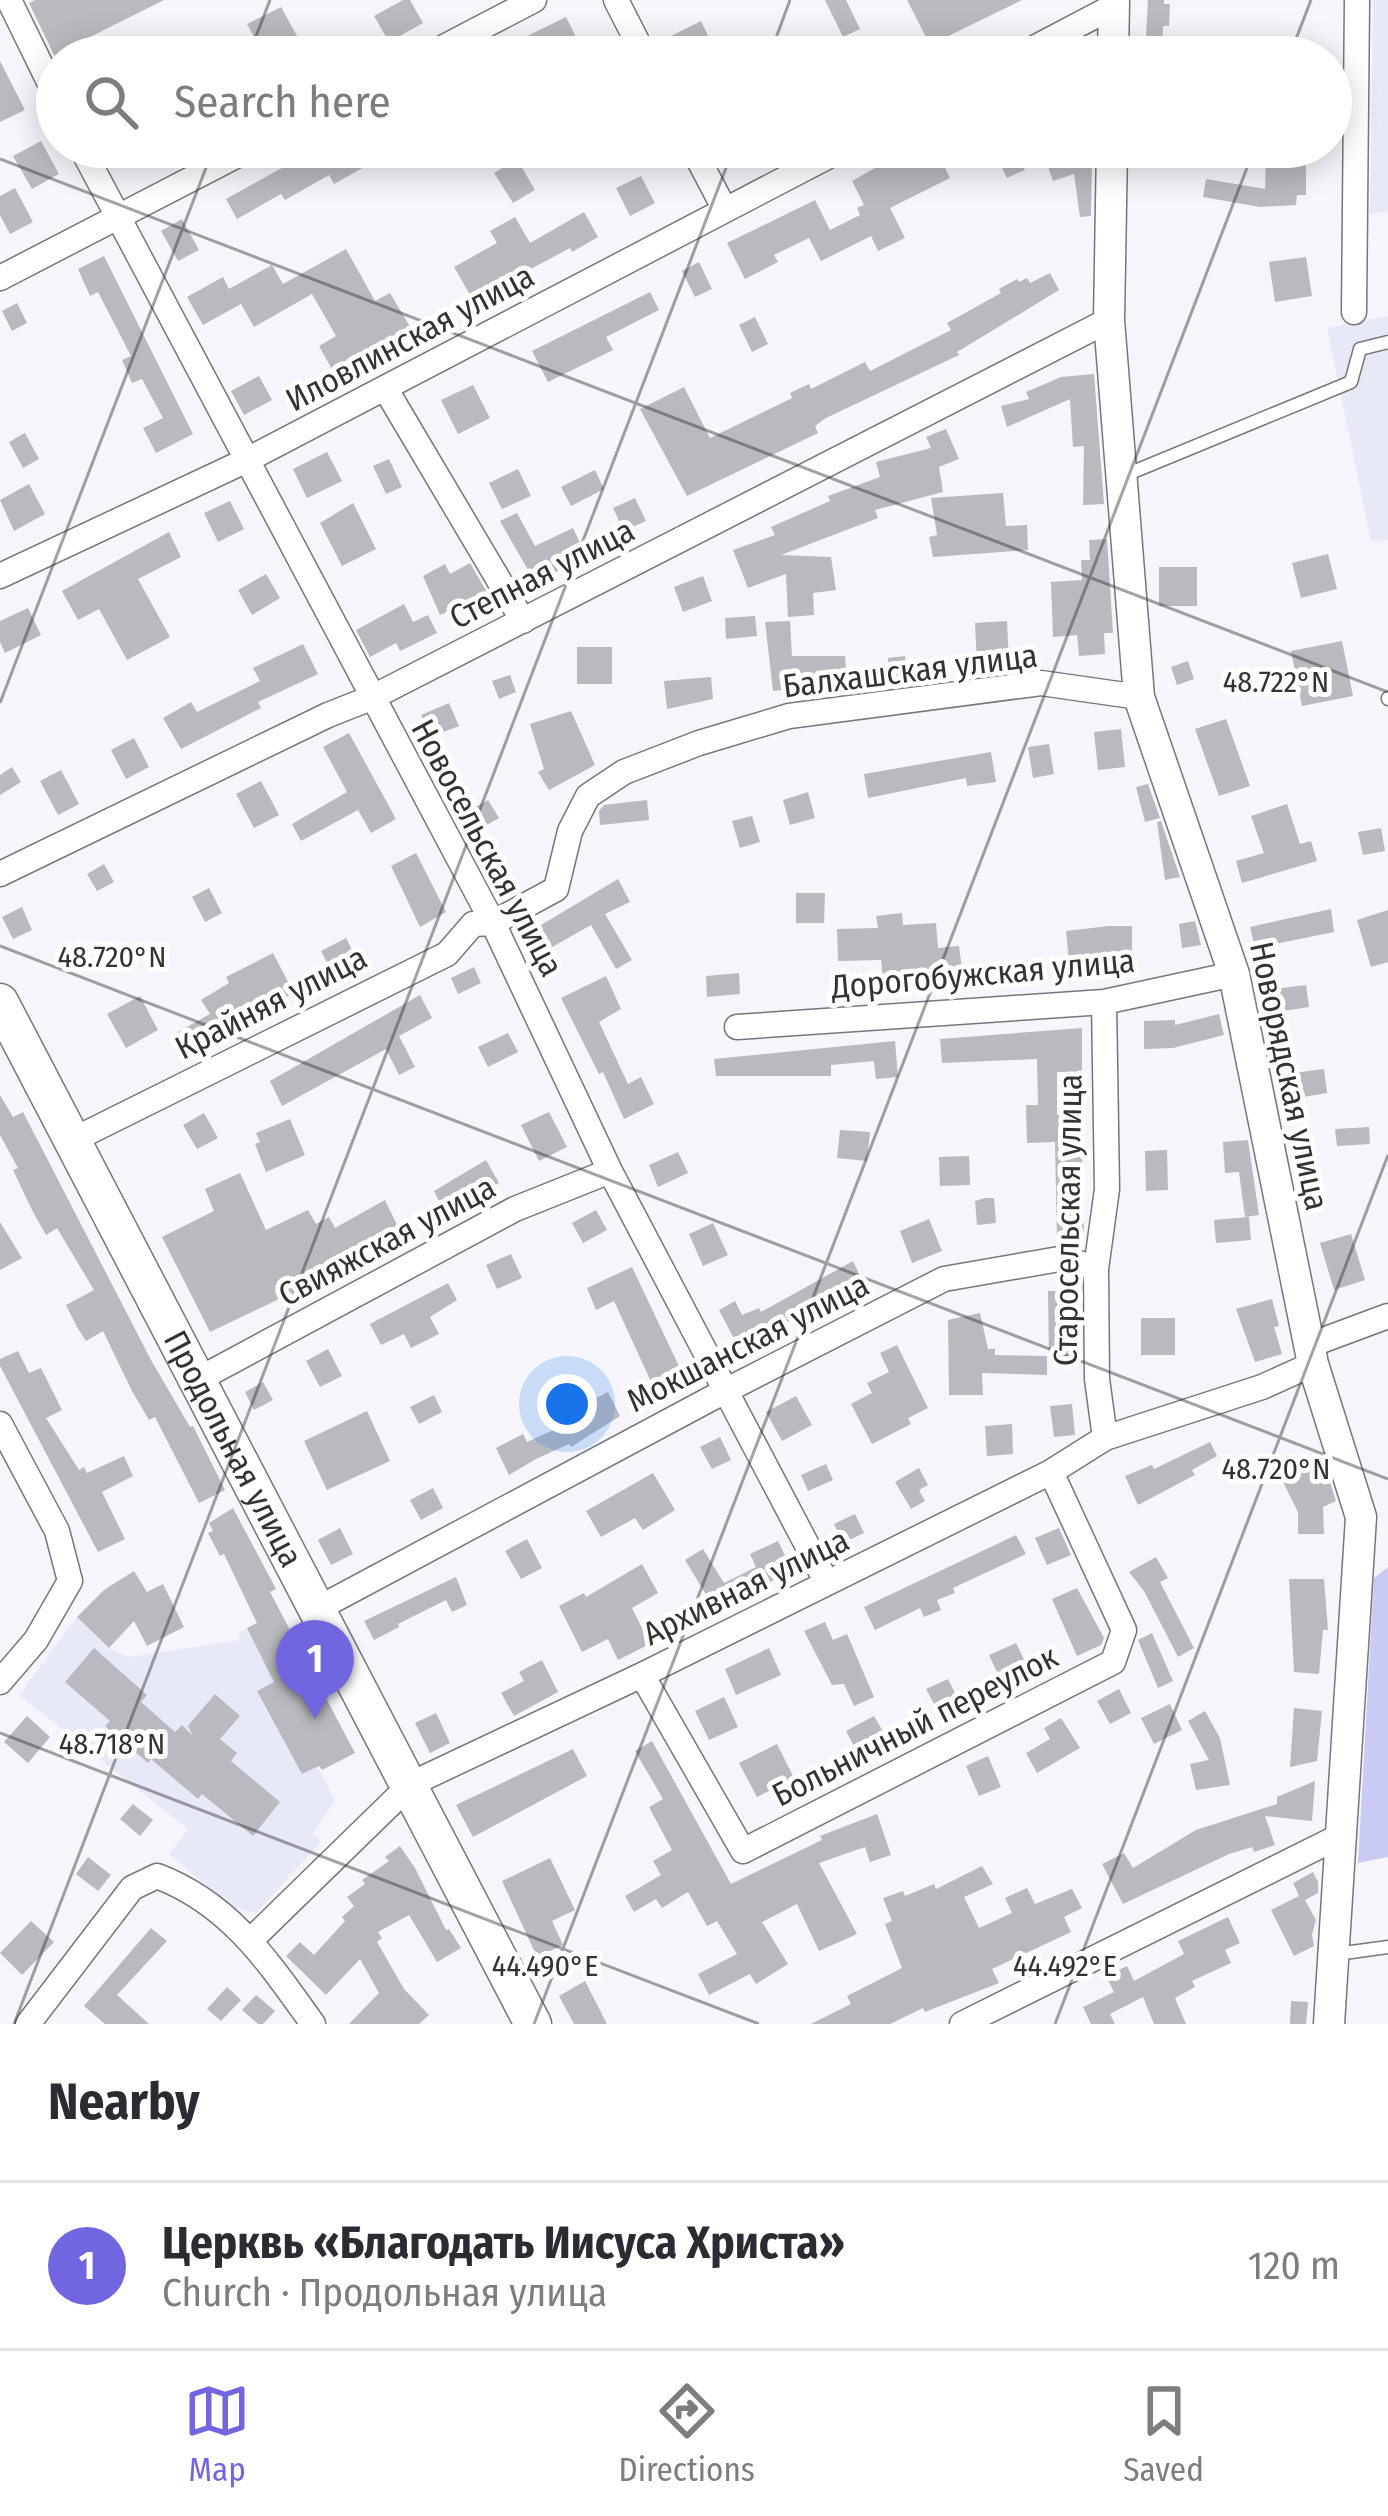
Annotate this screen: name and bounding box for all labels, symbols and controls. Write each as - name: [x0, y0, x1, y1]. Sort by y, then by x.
- search box: [36, 36, 1352, 168]
- icon: search: [78, 69, 144, 135]
- text: Search here: [174, 75, 391, 129]
- street label: Иловлинская улица: [279, 256, 541, 420]
- street label: Степная улица: [443, 510, 641, 638]
- street label: Балхашская улица: [780, 636, 1040, 706]
- text: 48.722°N: [1223, 664, 1329, 700]
- street label: Новосельская улица: [402, 713, 572, 983]
- street label: Крайняя улица: [169, 938, 373, 1068]
- street label: Новорядская улица: [1241, 938, 1337, 1214]
- text: 48.720°N: [58, 939, 166, 975]
- street label: Дорогобужская улица: [829, 941, 1136, 1007]
- street label: Старосельская улица: [1045, 1074, 1091, 1366]
- street label: Свияжская улица: [272, 1167, 502, 1315]
- street label: Мокшанская улица: [621, 1265, 875, 1421]
- street label: Продольная улица: [155, 1324, 311, 1574]
- your location: [537, 1374, 597, 1434]
- text: 48.720°N: [1222, 1451, 1330, 1487]
- street label: Архивная улица: [637, 1520, 855, 1654]
- pin: 1: [276, 1620, 354, 1719]
- street label: Больничный переулок: [766, 1636, 1065, 1815]
- text: 48.718°N: [59, 1726, 165, 1762]
- text: 44.490°E: [492, 1948, 598, 1984]
- text: 44.492°E: [1013, 1948, 1117, 1984]
- text: Nearby: [48, 2071, 200, 2133]
- text: Церквь «Благодать Иисуса Христа»: [162, 2216, 845, 2270]
- text: 1: [79, 2243, 95, 2289]
- text: 120 m: [1248, 2243, 1340, 2289]
- text: Church · Продольная улица: [162, 2270, 607, 2316]
- tab: Map: [184, 2378, 250, 2490]
- tab: Directions: [618, 2378, 755, 2490]
- tab: Saved: [1123, 2378, 1204, 2490]

